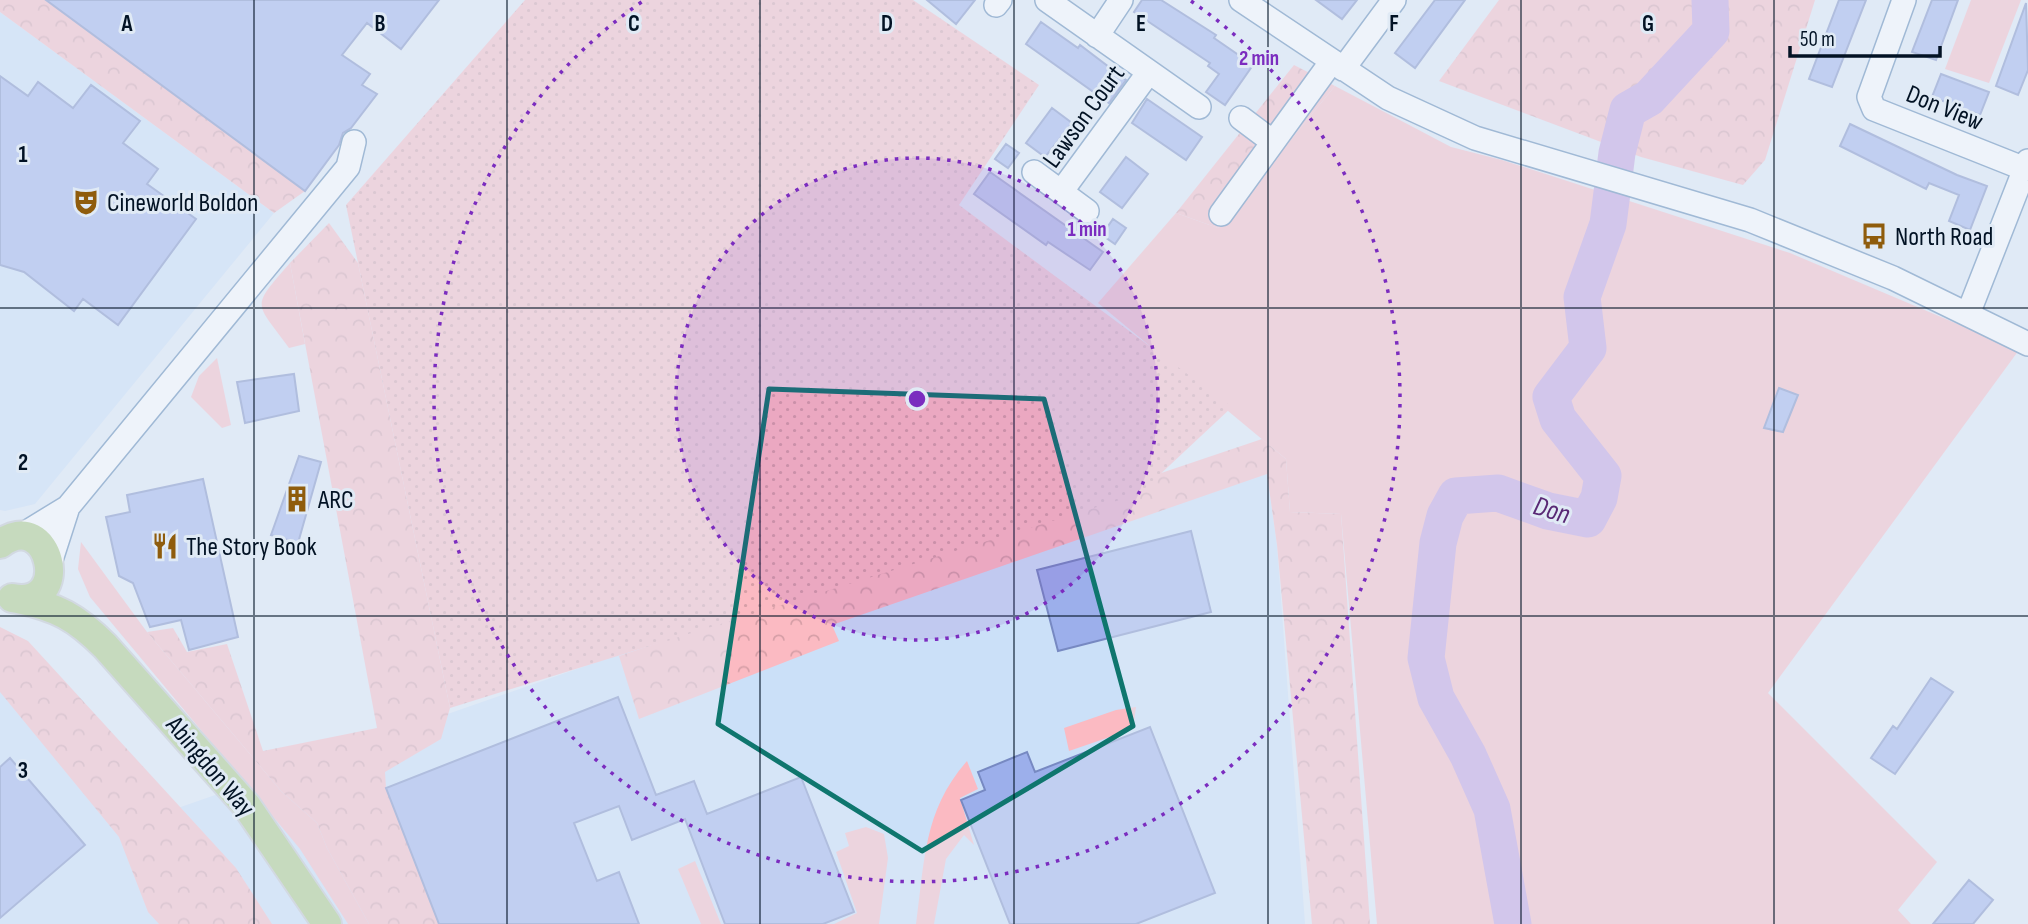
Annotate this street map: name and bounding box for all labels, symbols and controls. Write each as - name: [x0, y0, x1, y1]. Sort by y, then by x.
- text: A: [121, 10, 134, 38]
- text: B: [375, 10, 386, 38]
- text: C: [628, 10, 640, 38]
- text: D: [881, 10, 893, 38]
- text: E: [1136, 10, 1146, 38]
- text: F: [1389, 10, 1399, 38]
- text: G: [1642, 10, 1654, 38]
- scale bar: [1790, 14, 1940, 58]
- text: 50 m: [1800, 27, 1835, 52]
- text: 2 min: [1239, 46, 1279, 71]
- street label: Lawson Court: [1037, 59, 1132, 174]
- street label: Don View: [1901, 79, 1988, 138]
- text: 1: [18, 141, 28, 169]
- theatre icon: Cineworld Boldon: [71, 187, 101, 217]
- place label: Cineworld Boldon: [107, 188, 258, 219]
- text: 1 min: [1067, 217, 1107, 242]
- bus stop icon: North Road: [1859, 221, 1889, 251]
- place label: North Road: [1895, 222, 1993, 253]
- centre of rings: [905, 387, 929, 411]
- text: 2: [18, 449, 28, 477]
- building icon: ARC: [282, 484, 312, 514]
- place label: ARC: [317, 485, 354, 516]
- water label: Don: [1529, 490, 1574, 531]
- restaurant icon: The Story Book: [150, 531, 180, 561]
- place label: The Story Book: [186, 532, 317, 563]
- street label: Abingdon Way: [158, 710, 261, 823]
- text: 3: [18, 757, 28, 785]

